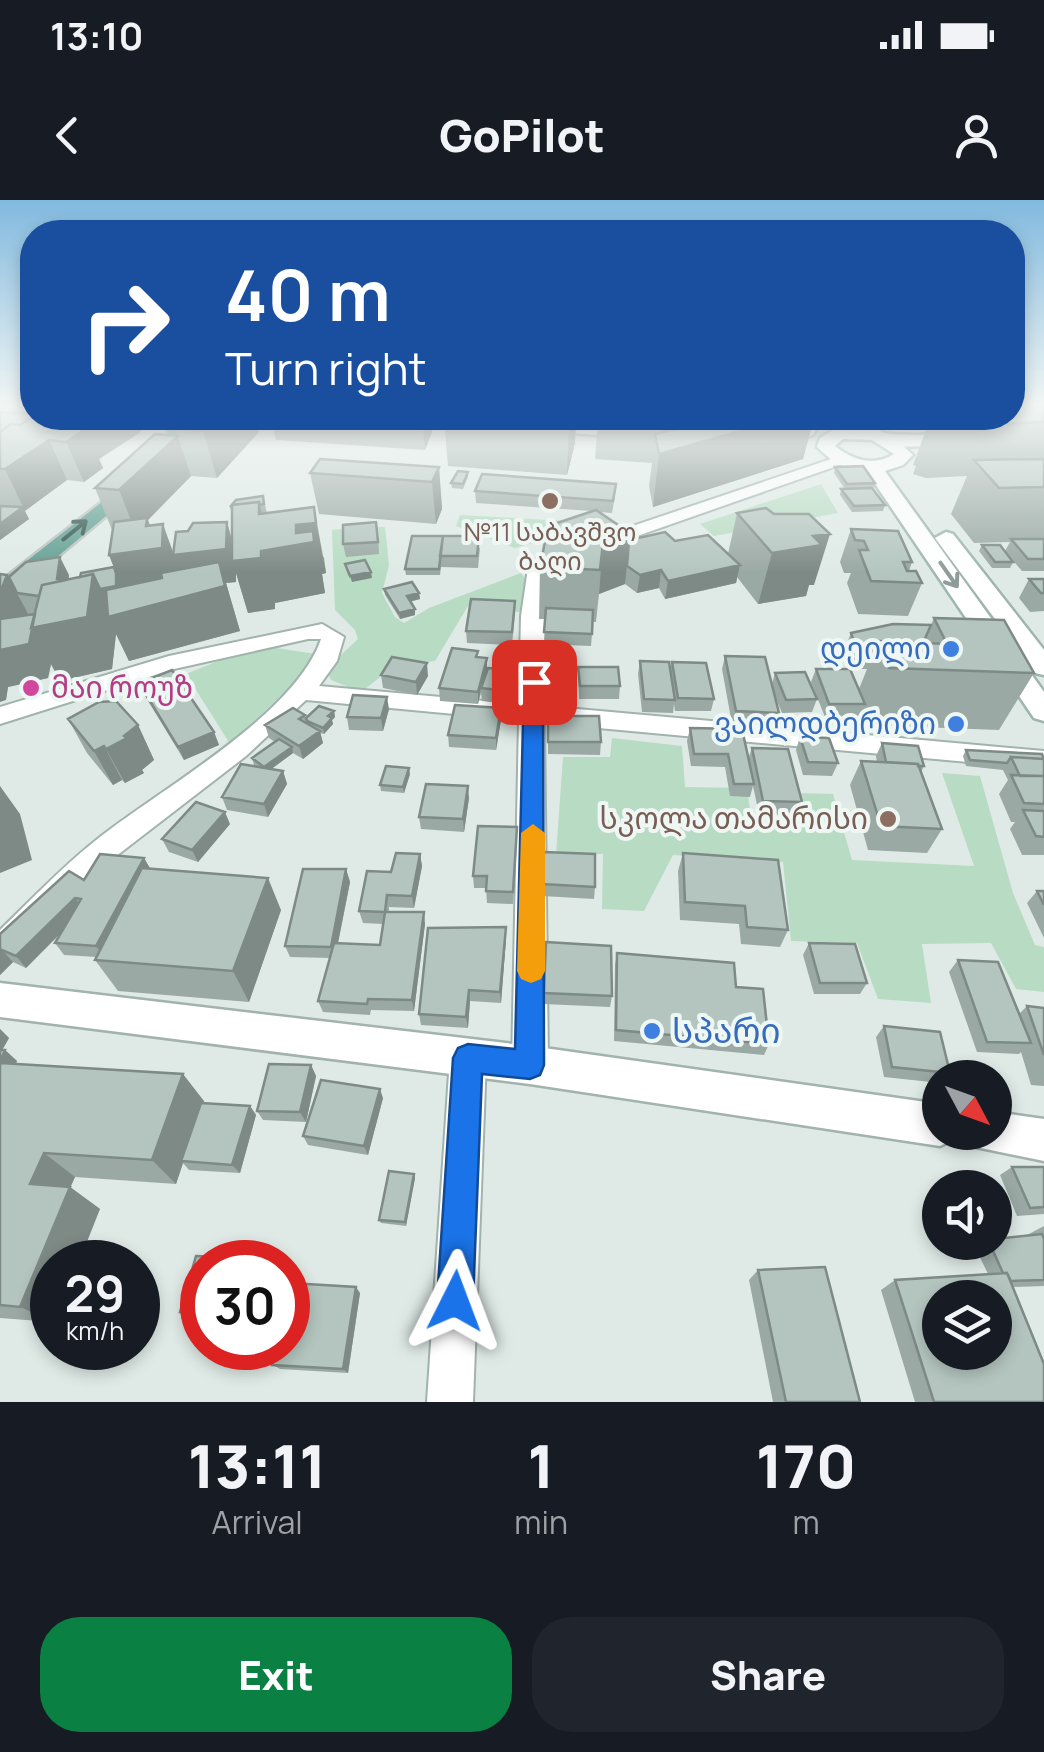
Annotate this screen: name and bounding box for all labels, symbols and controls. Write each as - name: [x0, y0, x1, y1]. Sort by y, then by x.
- text: 13:10: [50, 9, 143, 61]
- text: GoPilot: [439, 104, 605, 166]
- icon: back: [40, 108, 95, 163]
- icon: person: [949, 108, 1004, 163]
- text: 40 m: [225, 246, 391, 342]
- icon: right: [60, 260, 190, 390]
- text: Turn right: [225, 337, 426, 399]
- marker: №11 საბავშვო ბაღი: [539, 490, 561, 512]
- place label: №11 საბავშვო ბაღი: [464, 514, 636, 578]
- one-way arrow: [61, 520, 88, 541]
- one-way arrow: [938, 561, 959, 589]
- place label: დეილი: [820, 627, 931, 668]
- marker: დეილი: [940, 638, 962, 660]
- pin: [492, 640, 577, 725]
- icon: arrive: [507, 655, 562, 710]
- place label: მაი როუზ: [51, 666, 193, 707]
- marker: მაი როუზ: [20, 677, 42, 699]
- place label: ვაილდბერიზი: [714, 702, 936, 743]
- marker: ვაილდბერიზი: [945, 713, 967, 735]
- place label: სკოლა თამარისი: [599, 797, 868, 838]
- marker: სკოლა თამარისი: [877, 808, 899, 830]
- place label: სპარი: [672, 1006, 781, 1054]
- marker: სპარი: [641, 1020, 663, 1042]
- north arrow: [922, 1060, 1012, 1150]
- map controls: [922, 1060, 1012, 1370]
- button: sound: [922, 1170, 1012, 1260]
- speed limit sign: 30: [180, 1240, 310, 1370]
- position arrow: [403, 1249, 507, 1353]
- text: 29: [65, 1259, 125, 1327]
- button: layers: [922, 1280, 1012, 1370]
- text: km/h: [66, 1313, 124, 1348]
- text: 13:11: [188, 1424, 326, 1506]
- text: 1: [528, 1424, 555, 1506]
- text: 170: [756, 1424, 856, 1506]
- text: Arrival: [211, 1500, 303, 1544]
- text: min: [514, 1500, 568, 1544]
- text: m: [792, 1500, 820, 1544]
- button: Exit: [40, 1617, 512, 1732]
- button: Share: [532, 1617, 1004, 1732]

